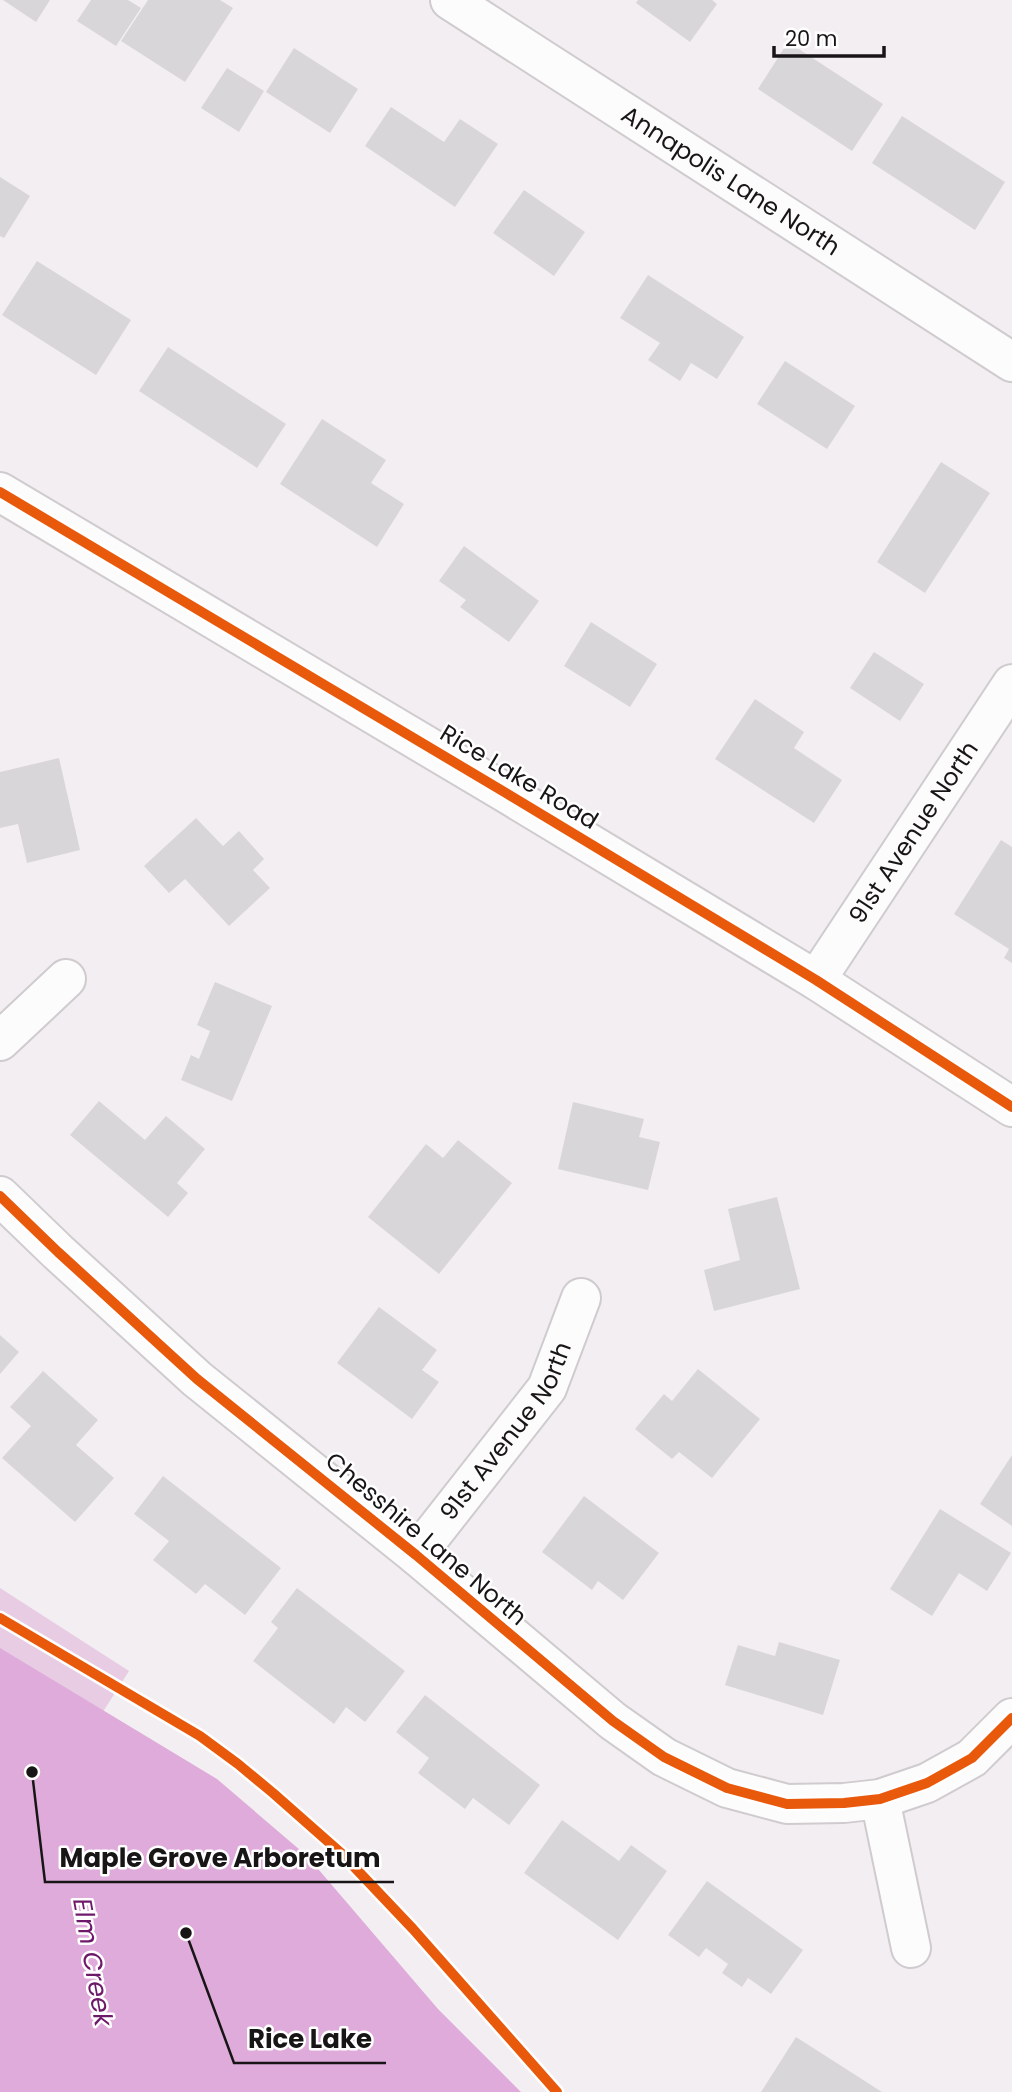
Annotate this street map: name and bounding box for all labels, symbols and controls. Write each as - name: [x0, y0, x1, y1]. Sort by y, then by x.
- scale bar: [774, 14, 884, 58]
- text: 20 m: [785, 24, 838, 53]
- street label: Annapolis Lane North: [615, 98, 847, 263]
- street label: Rice Lake Road: [434, 716, 604, 837]
- street label: 91st Avenue North: [841, 734, 986, 930]
- street label: 91st Avenue North: [432, 1337, 579, 1527]
- street label: Chesshire Lane North: [318, 1444, 534, 1633]
- callout: Maple Grove Arboretum: [45, 1835, 394, 1882]
- text: Maple Grove Arboretum: [60, 1840, 380, 1876]
- water label: Elm Creek: [64, 1895, 122, 2031]
- callout: Rice Lake: [234, 2016, 386, 2063]
- text: Rice Lake: [248, 2021, 372, 2057]

